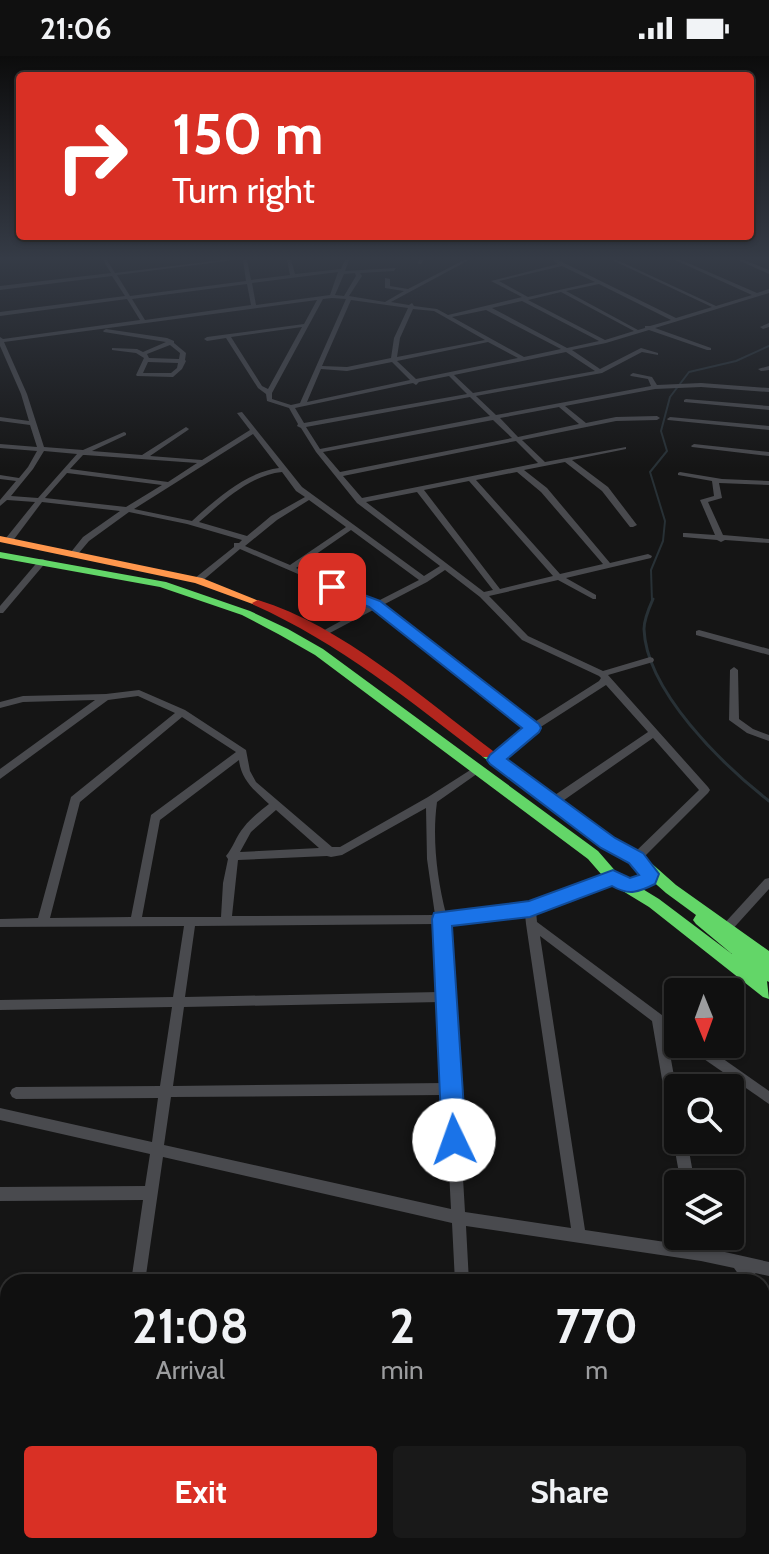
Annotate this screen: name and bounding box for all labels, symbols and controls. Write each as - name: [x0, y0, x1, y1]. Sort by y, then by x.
- text: 21:06: [40, 10, 112, 47]
- text: 150 m: [172, 100, 324, 168]
- icon: right: [40, 104, 144, 208]
- text: Turn right: [172, 168, 315, 212]
- pin: [298, 553, 366, 621]
- icon: arrive: [310, 565, 354, 609]
- north arrow: [664, 978, 744, 1058]
- map controls: [664, 978, 744, 1250]
- button: search: [664, 1074, 744, 1154]
- position arrow: [412, 1098, 496, 1182]
- button: layers: [664, 1170, 744, 1250]
- text: 21:08: [132, 1297, 249, 1355]
- text: 2: [389, 1297, 415, 1355]
- text: 770: [556, 1297, 638, 1355]
- text: Arrival: [156, 1354, 225, 1386]
- text: min: [381, 1354, 424, 1386]
- text: m: [585, 1354, 608, 1386]
- button: Exit: [24, 1446, 377, 1538]
- button: Share: [393, 1446, 746, 1538]

